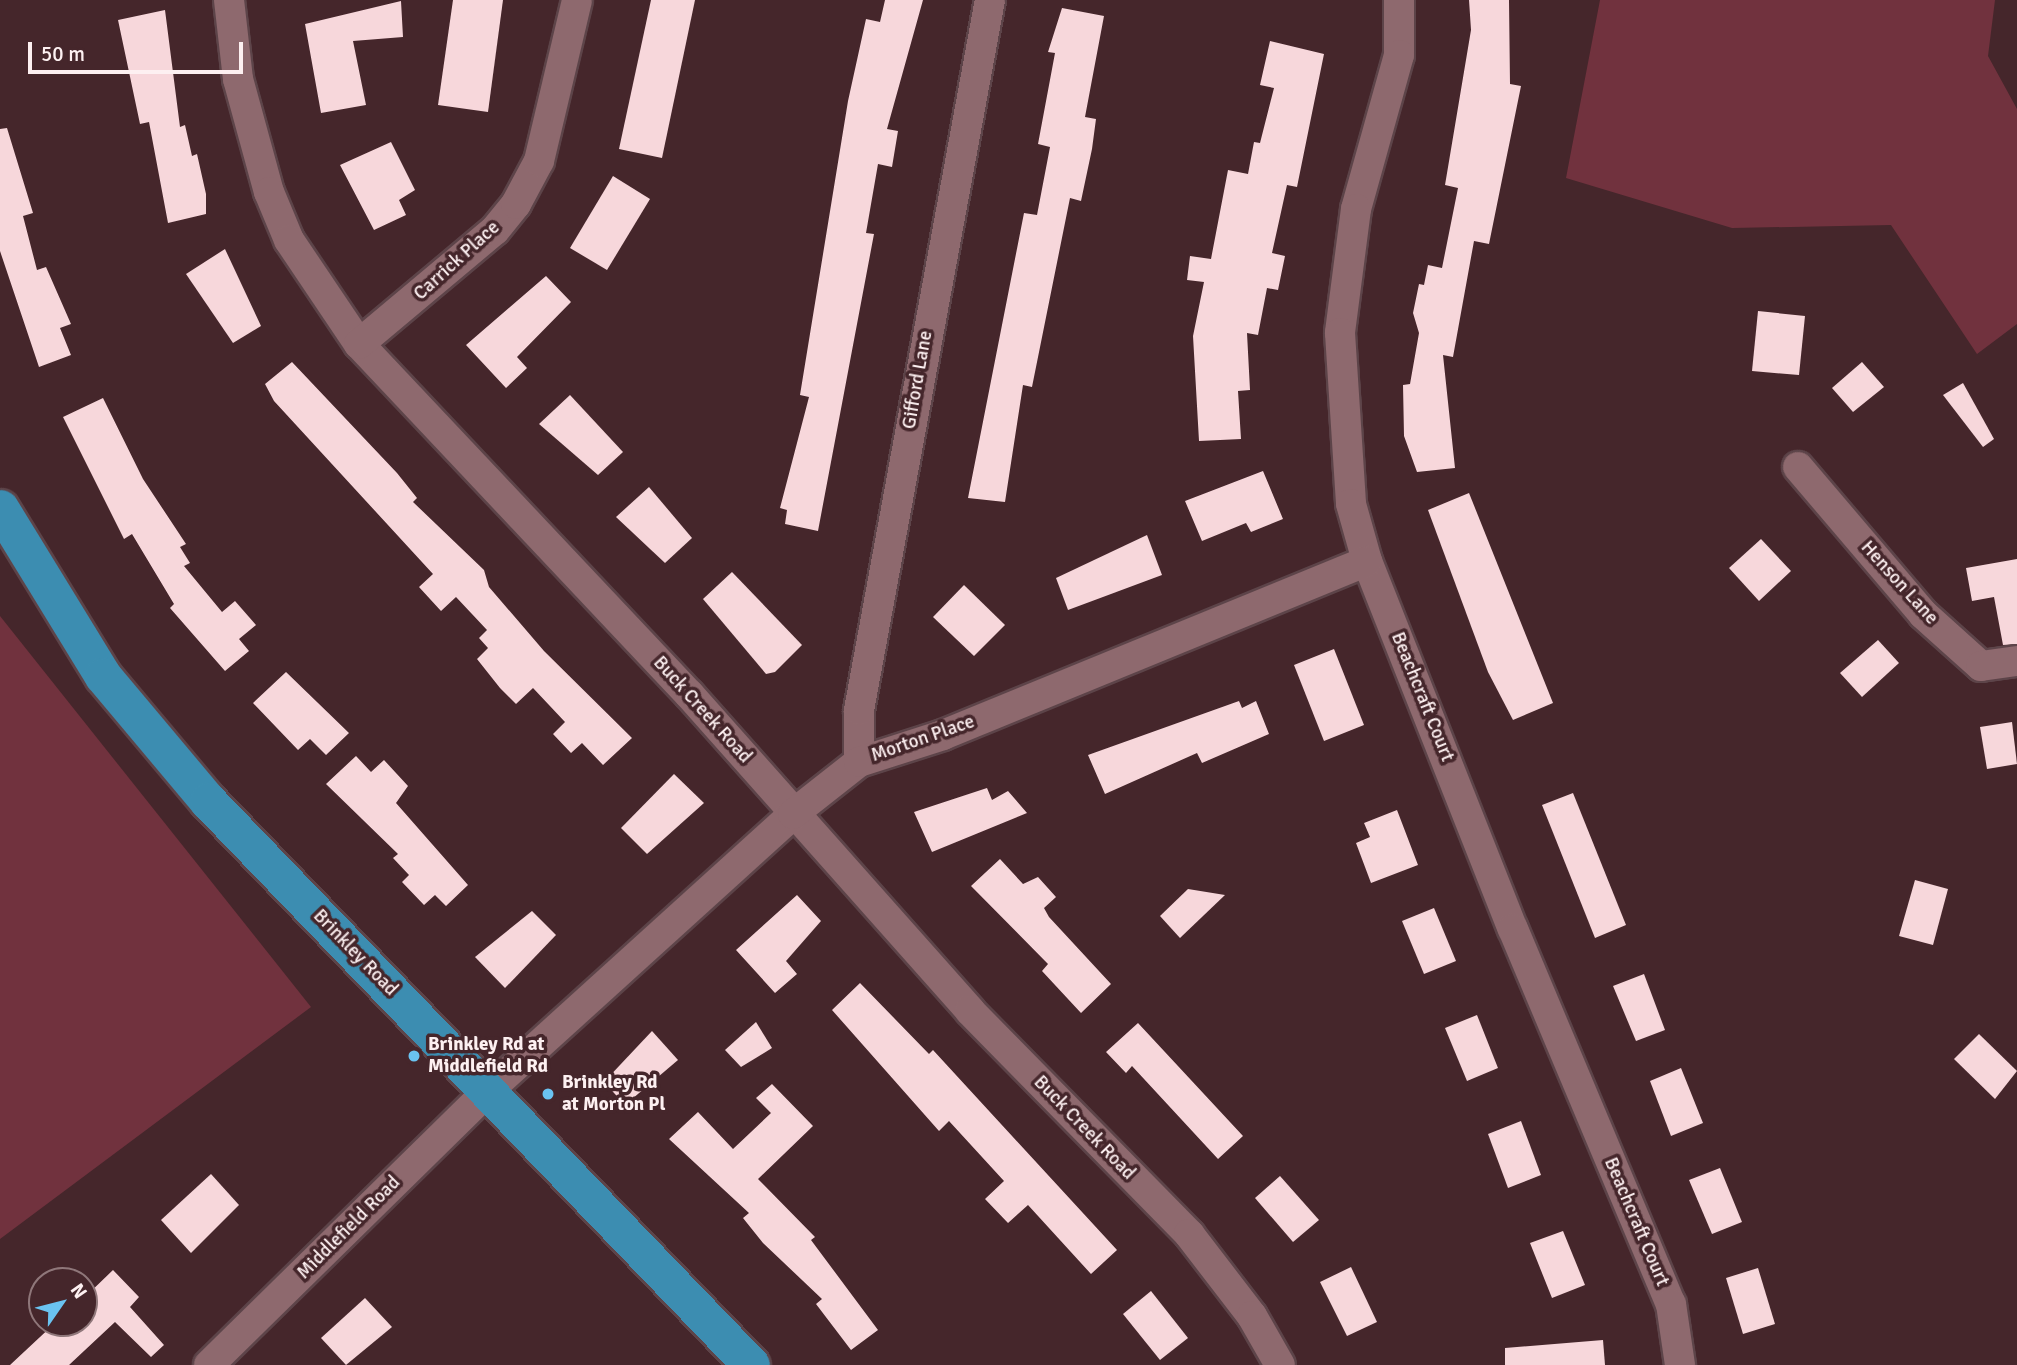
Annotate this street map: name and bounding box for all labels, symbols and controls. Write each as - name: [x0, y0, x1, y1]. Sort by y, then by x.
- scale bar: [32, 28, 247, 72]
- text: 50 m: [41, 41, 85, 67]
- street label: Carrick Place: [409, 217, 505, 305]
- street label: Gifford Lane: [898, 329, 938, 431]
- street label: Henson Lane: [1856, 536, 1942, 630]
- street label: Beachcraft Court: [1386, 629, 1458, 765]
- street label: Buck Creek Road: [648, 652, 756, 768]
- street label: Morton Place: [868, 711, 978, 767]
- street label: Brinkley Road: [308, 905, 402, 1001]
- place label: Brinkley Rd at Middlefield Rd: [428, 1034, 548, 1078]
- marker: Brinkley Rd at Middlefield Rd: [406, 1048, 422, 1064]
- street label: Buck Creek Road: [1029, 1071, 1139, 1185]
- place label: Brinkley Rd at Morton Pl: [562, 1072, 666, 1116]
- marker: Brinkley Rd at Morton Pl: [540, 1086, 556, 1102]
- street label: Beachcraft Court: [1599, 1154, 1673, 1290]
- street label: Middlefield Road: [293, 1172, 405, 1284]
- north arrow: [28, 1267, 98, 1337]
- text: N: [65, 1279, 92, 1303]

